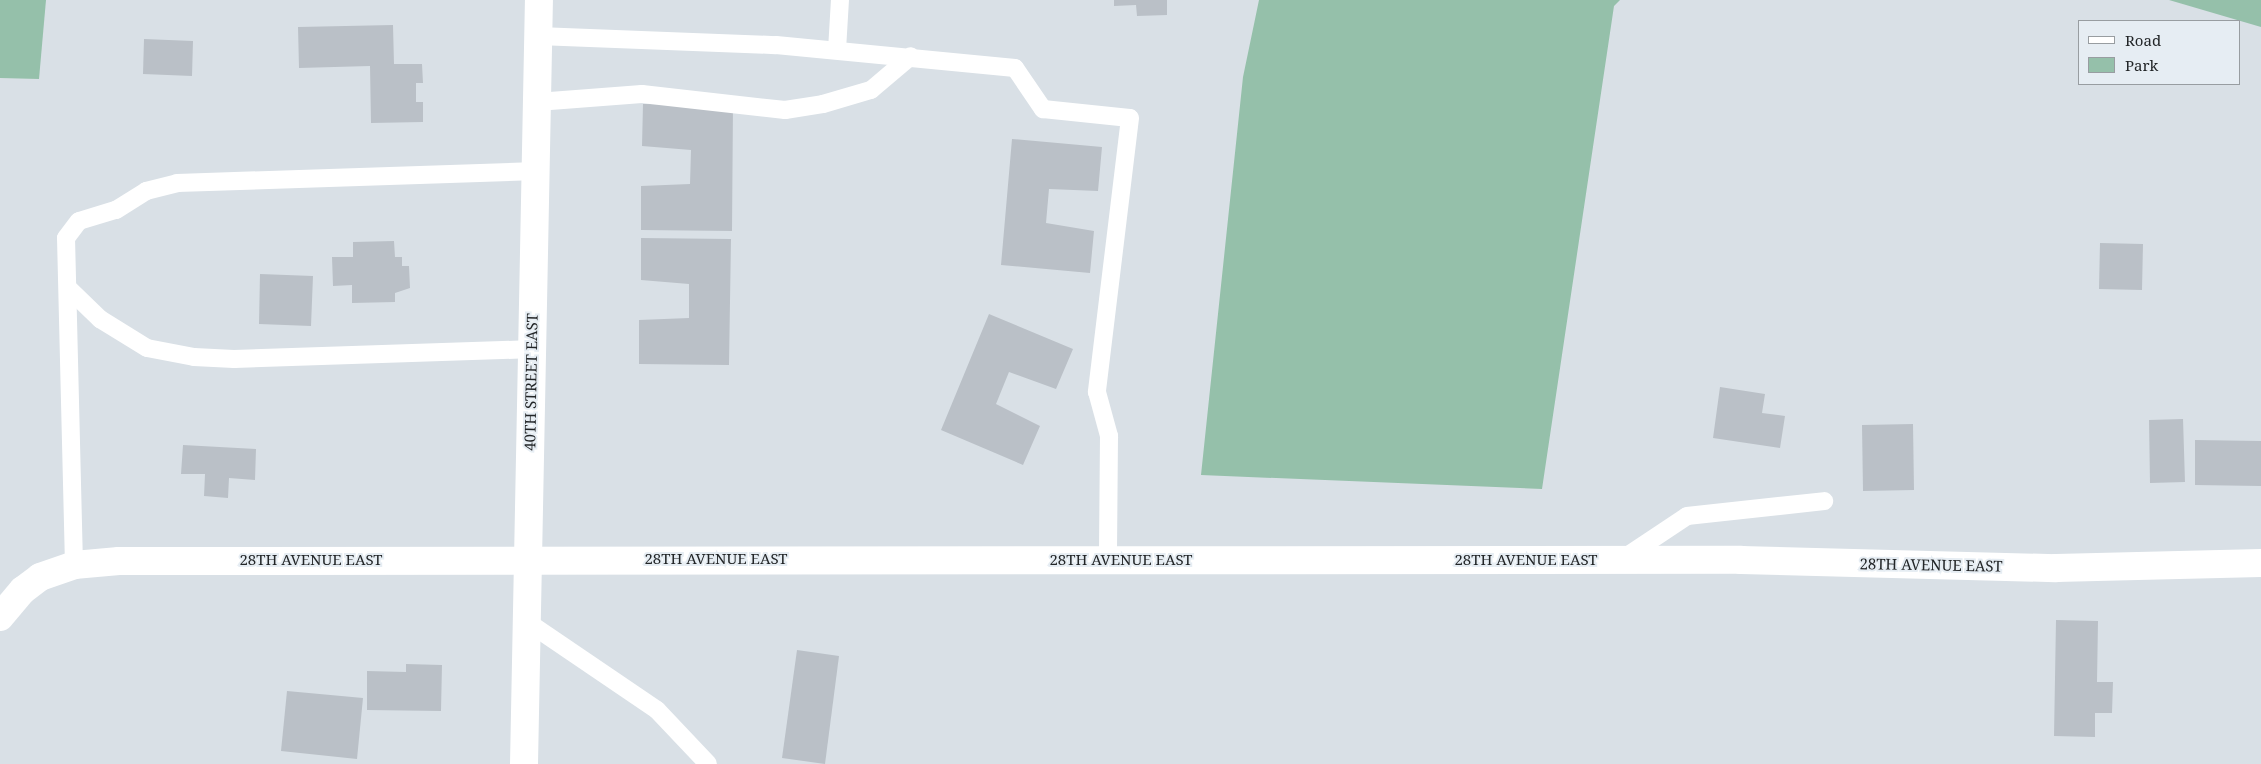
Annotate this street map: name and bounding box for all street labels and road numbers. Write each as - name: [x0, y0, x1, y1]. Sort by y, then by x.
- street label: 40TH STREET EAST: [521, 313, 541, 451]
- street label: 28TH AVENUE EAST: [644, 550, 788, 568]
- street label: 28TH AVENUE EAST: [239, 551, 383, 569]
- street label: 28TH AVENUE EAST: [1049, 551, 1193, 569]
- street label: 28TH AVENUE EAST: [1454, 551, 1598, 569]
- street label: 28TH AVENUE EAST: [1859, 555, 2003, 575]

